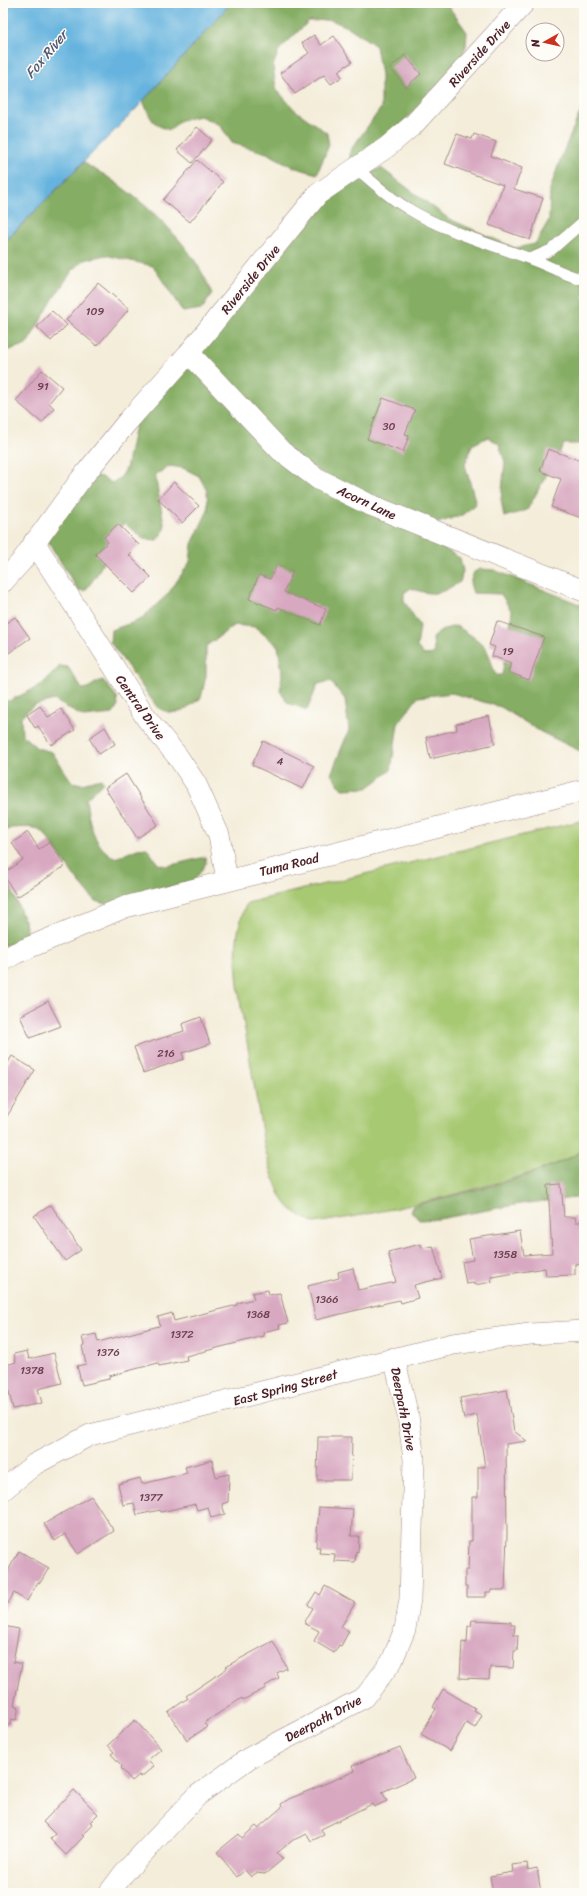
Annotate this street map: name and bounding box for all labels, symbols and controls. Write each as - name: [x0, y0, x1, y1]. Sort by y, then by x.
- street label: Riverside Drive: [443, 14, 516, 92]
- north arrow: [525, 22, 565, 62]
- water label: Fox River: [19, 23, 76, 84]
- text: N: [526, 38, 546, 49]
- street label: Riverside Drive: [215, 239, 286, 319]
- house number: 109: [86, 302, 104, 321]
- house number: 91: [37, 377, 49, 396]
- house number: 30: [383, 417, 396, 436]
- street label: Acorn Lane: [332, 478, 400, 526]
- house number: 19: [502, 642, 514, 661]
- street label: Central Drive: [109, 670, 172, 745]
- house number: 4: [277, 752, 284, 771]
- street label: Tuma Road: [257, 846, 322, 883]
- house number: 216: [157, 1044, 175, 1063]
- house number: 1358: [493, 1245, 517, 1264]
- house number: 1366: [315, 1290, 339, 1309]
- house number: 1368: [246, 1305, 270, 1324]
- house number: 1372: [170, 1325, 194, 1344]
- house number: 1376: [96, 1343, 120, 1362]
- house number: 1378: [20, 1361, 44, 1380]
- street label: East Spring Street: [230, 1362, 341, 1412]
- street label: Deerpath Drive: [384, 1365, 423, 1453]
- house number: 1377: [139, 1488, 163, 1507]
- street label: Deerpath Drive: [280, 1688, 366, 1748]

